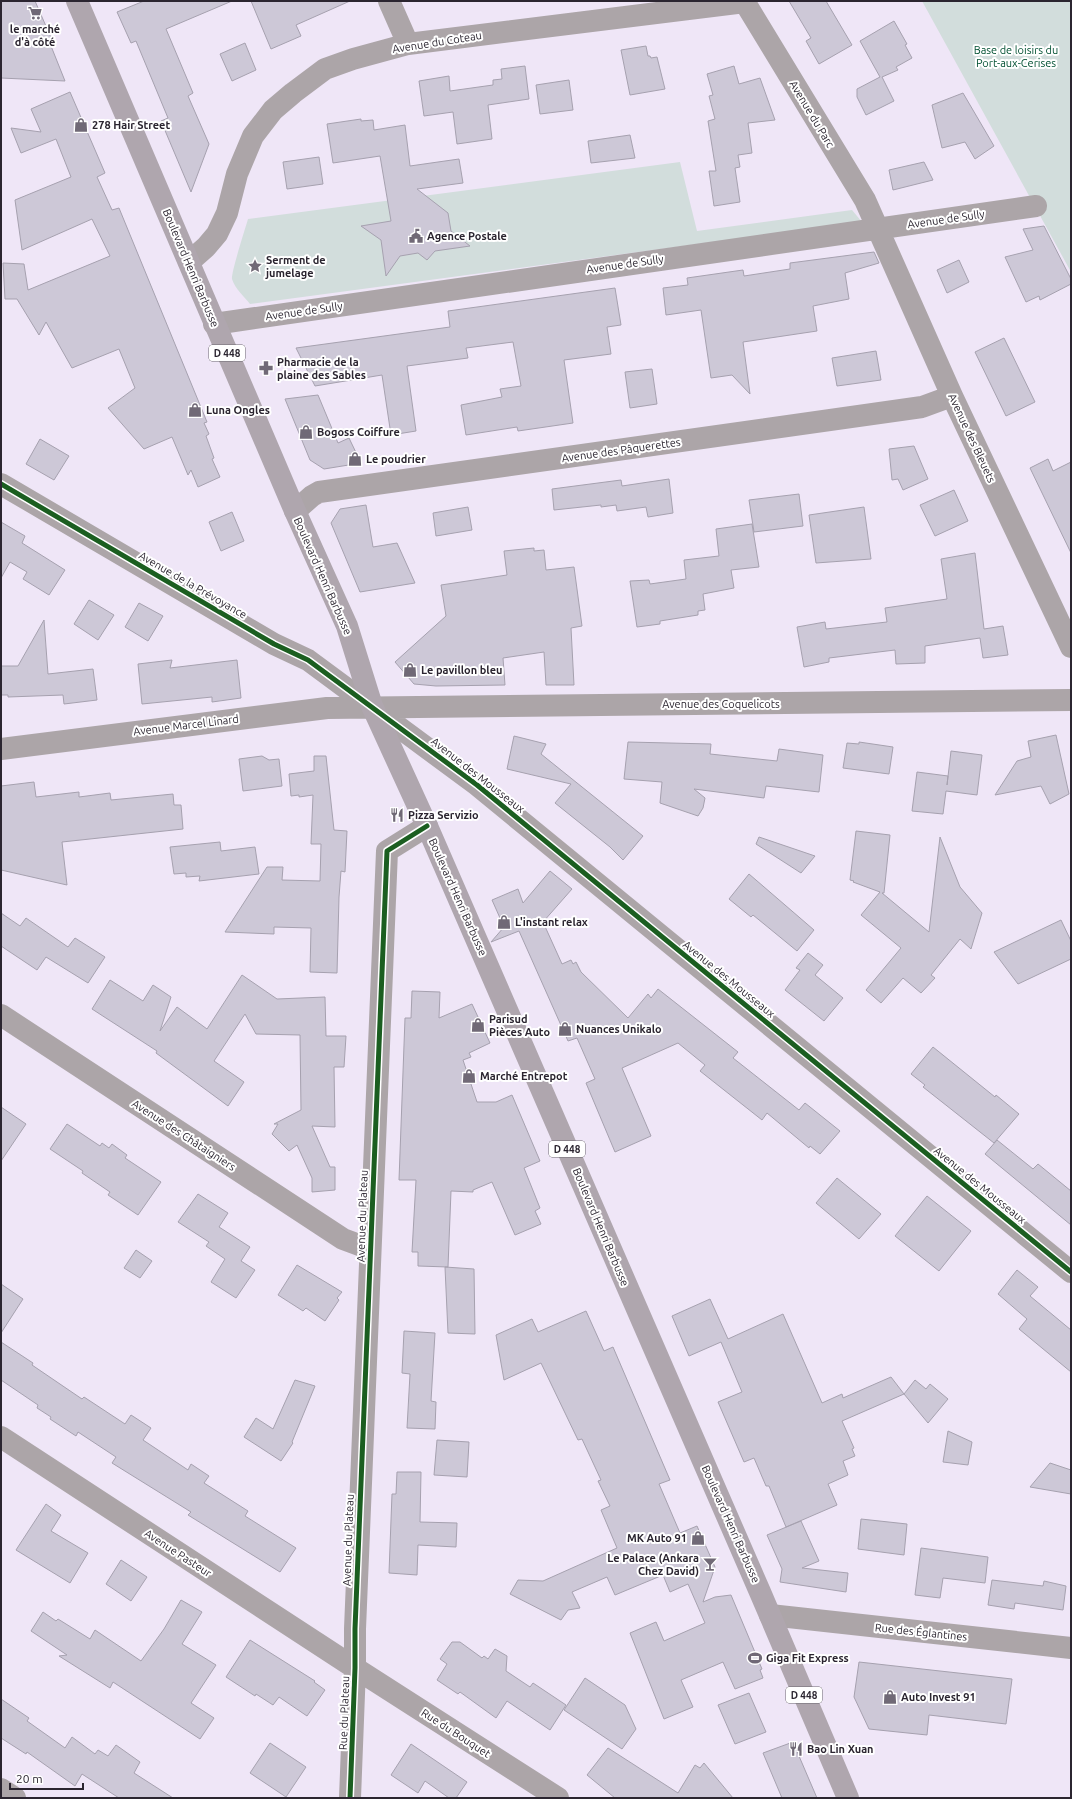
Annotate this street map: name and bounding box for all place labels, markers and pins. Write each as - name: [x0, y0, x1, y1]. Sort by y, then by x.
- supermarket icon: le marché d'à côté: [27, 5, 43, 21]
- place label: le marché d'à côté: [10, 23, 60, 48]
- shop icon: 278 Hair Street: [73, 117, 89, 133]
- place label: 278 Hair Street: [92, 119, 170, 131]
- public building icon: Agence Postale: [408, 228, 424, 244]
- place label: Agence Postale: [427, 230, 507, 242]
- place label: Serment de jumelage: [265, 254, 326, 279]
- place icon: Serment de jumelage: [247, 258, 263, 274]
- place label: Pharmacie de la plaine des Sables: [277, 356, 366, 381]
- pharmacy icon: Pharmacie de la plaine des Sables: [258, 360, 274, 376]
- shop icon: Luna Ongles: [187, 402, 203, 418]
- place label: Luna Ongles: [206, 404, 270, 416]
- shop icon: Bogoss Coiffure: [298, 424, 314, 440]
- place label: Bogoss Coiffure: [317, 426, 400, 438]
- shop icon: Le poudrier: [347, 451, 363, 467]
- place label: Le poudrier: [366, 453, 426, 465]
- shop icon: Le pavillon bleu: [402, 662, 418, 678]
- place label: Le pavillon bleu: [421, 664, 502, 676]
- restaurant icon: Pizza Servizio: [389, 807, 405, 823]
- place label: Pizza Servizio: [408, 809, 479, 821]
- shop icon: L'instant relax: [496, 914, 512, 930]
- place label: L'instant relax: [515, 916, 588, 928]
- place label: Parisud Pièces Auto: [489, 1013, 550, 1038]
- shop icon: Parisud Pièces Auto: [470, 1017, 486, 1033]
- shop icon: Nuances Unikalo: [557, 1021, 573, 1037]
- place label: Nuances Unikalo: [576, 1023, 662, 1035]
- shop icon: Marché Entrepot: [461, 1068, 477, 1084]
- place label: Marché Entrepot: [480, 1070, 568, 1082]
- shop icon: MK Auto 91: [690, 1530, 706, 1546]
- place label: MK Auto 91: [627, 1532, 687, 1544]
- place label: Le Palace (Ankara Chez David): [607, 1552, 699, 1578]
- bar icon: Le Palace (Ankara Chez David): [702, 1556, 718, 1572]
- sports icon: Giga Fit Express: [747, 1650, 763, 1666]
- place label: Giga Fit Express: [766, 1652, 849, 1664]
- shop icon: Auto Invest 91: [882, 1689, 898, 1705]
- place label: Auto Invest 91: [901, 1691, 976, 1703]
- restaurant icon: Bao Lin Xuan: [788, 1741, 804, 1757]
- place label: Bao Lin Xuan: [807, 1743, 874, 1755]

